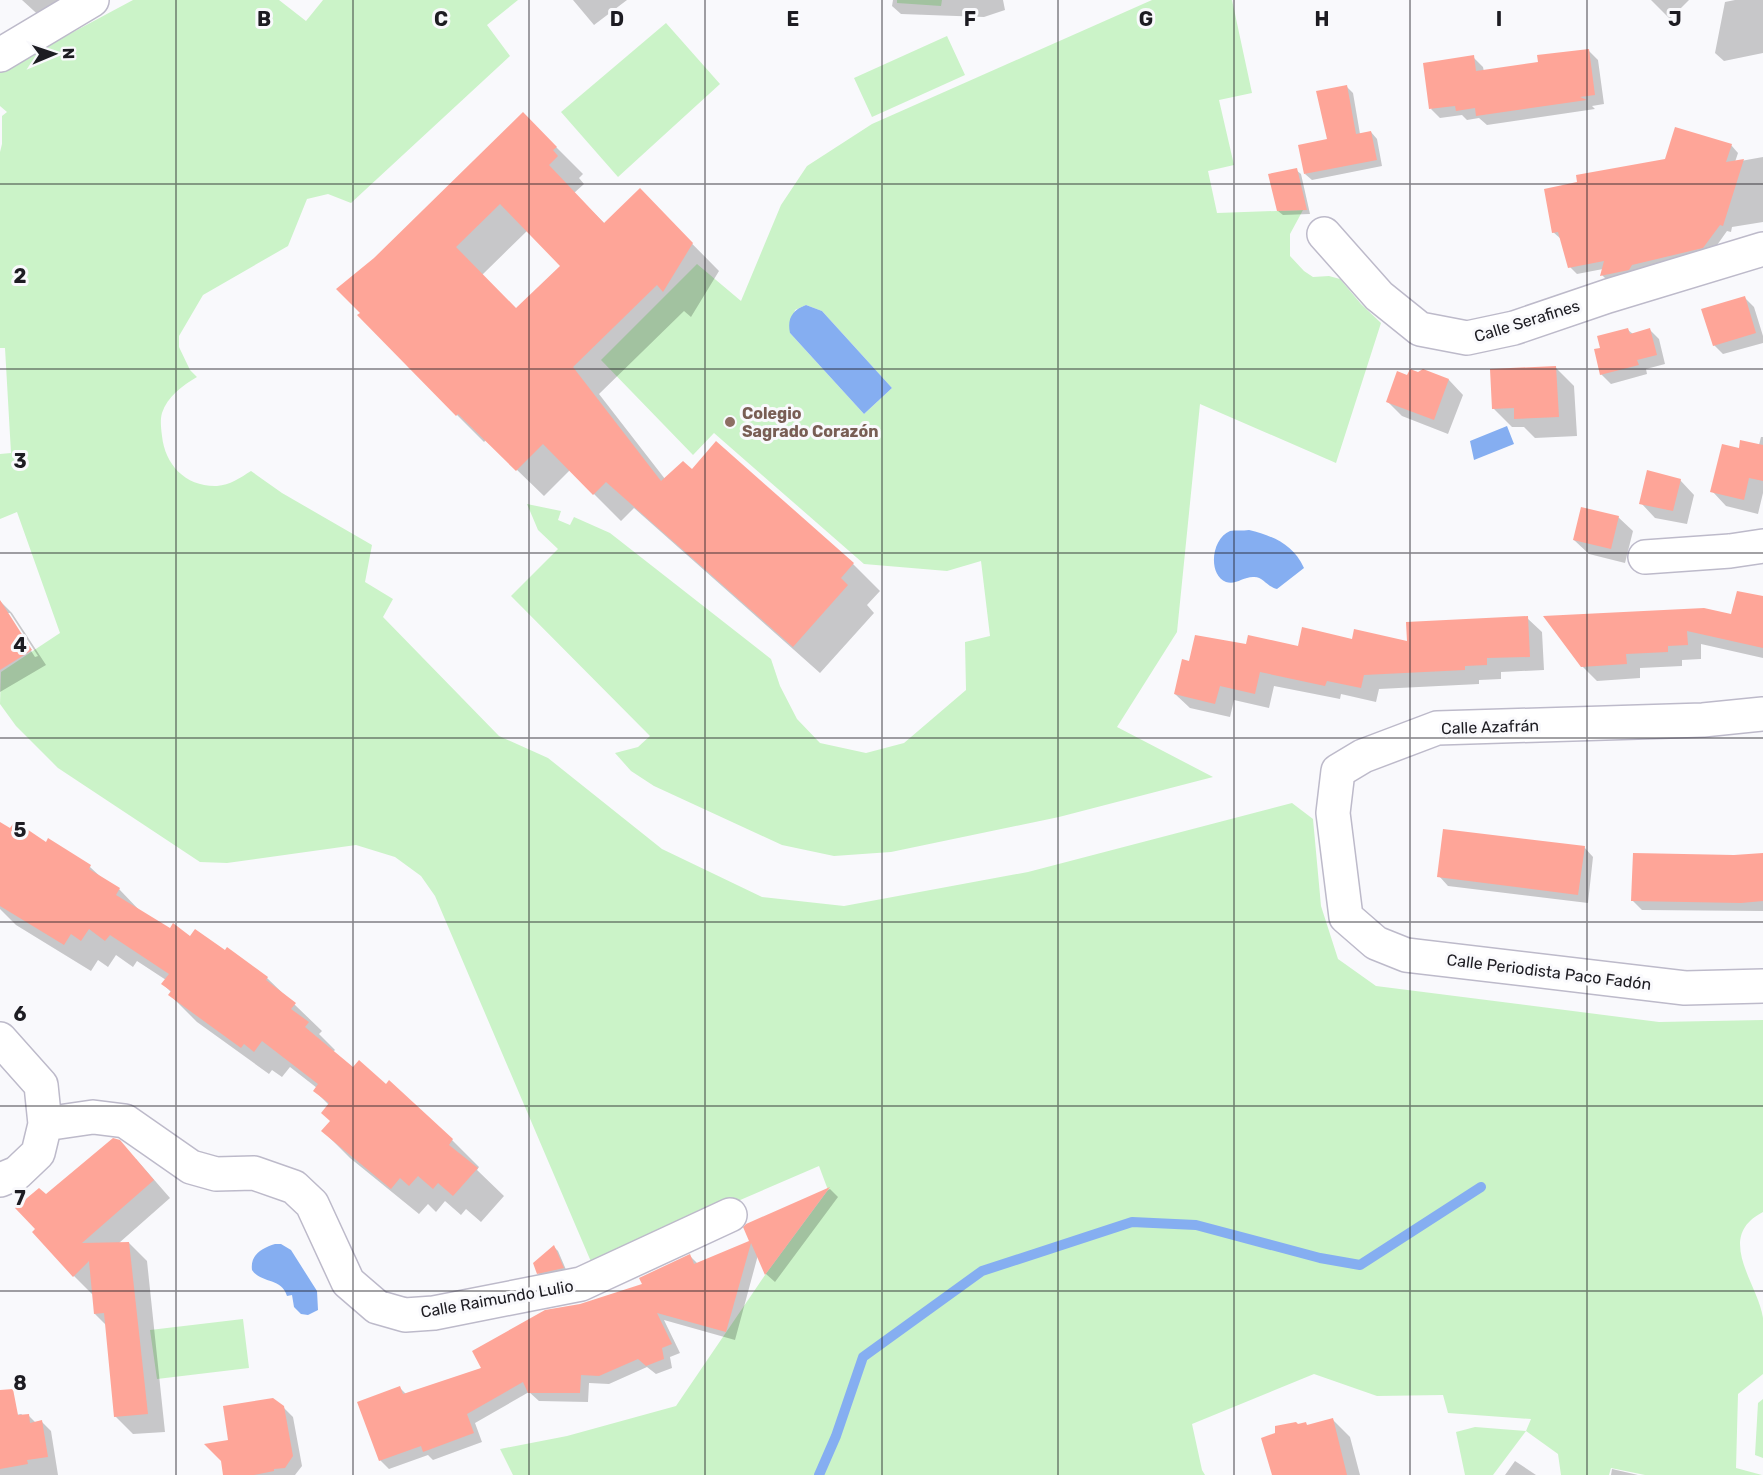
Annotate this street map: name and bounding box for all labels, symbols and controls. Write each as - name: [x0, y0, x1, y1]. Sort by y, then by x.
- text: B: [257, 7, 271, 31]
- text: C: [434, 7, 448, 31]
- text: D: [610, 7, 624, 31]
- text: E: [787, 7, 799, 31]
- text: F: [964, 7, 976, 31]
- text: G: [1139, 7, 1153, 31]
- text: H: [1315, 7, 1329, 31]
- text: I: [1496, 7, 1502, 31]
- text: J: [1668, 7, 1682, 31]
- north arrow: [24, 24, 84, 84]
- text: N: [59, 47, 78, 60]
- text: 2: [14, 264, 27, 288]
- street label: Calle Serafines: [1472, 296, 1582, 346]
- place label: Colegio Sagrado Corazón: [742, 404, 878, 441]
- marker: Colegio Sagrado Corazón: [723, 415, 737, 429]
- text: 3: [13, 449, 27, 473]
- text: 4: [13, 633, 27, 657]
- street label: Calle Azafrán: [1441, 716, 1539, 738]
- text: 5: [14, 818, 27, 842]
- street label: Calle Periodista Paco Fadón: [1446, 950, 1652, 994]
- text: 6: [13, 1002, 27, 1026]
- text: 7: [14, 1186, 26, 1210]
- street label: Calle Raimundo Lulio: [419, 1276, 575, 1322]
- text: 8: [13, 1371, 27, 1395]

